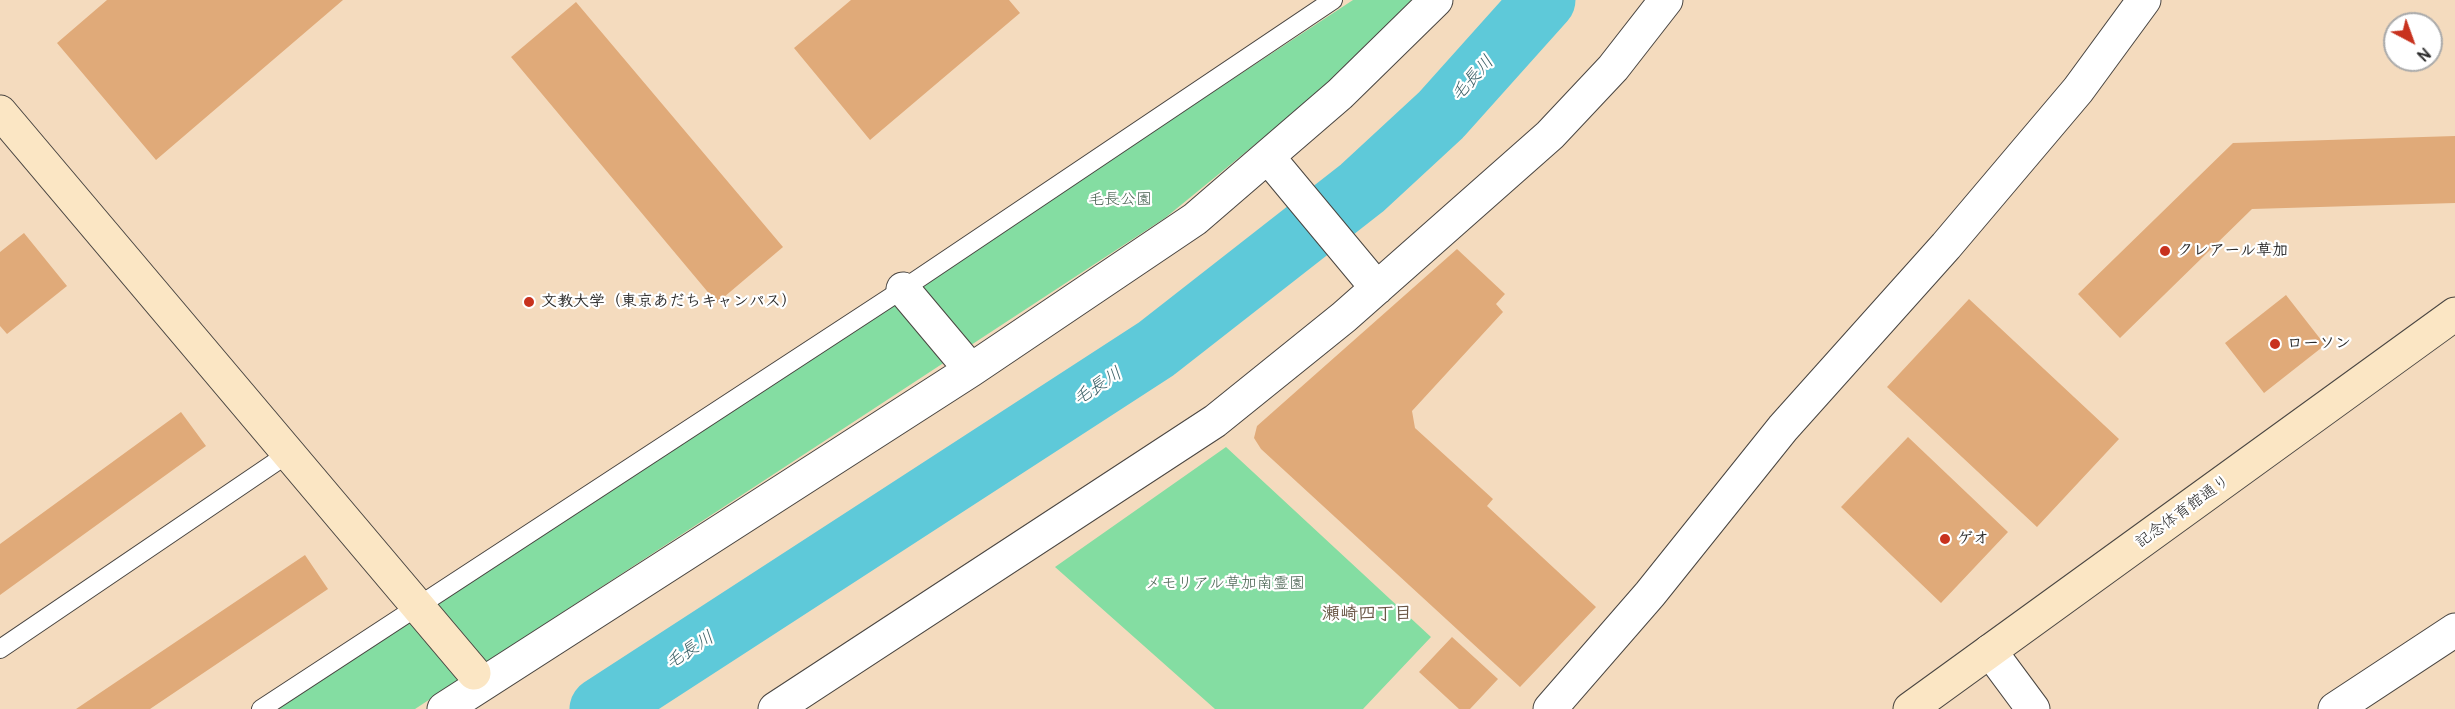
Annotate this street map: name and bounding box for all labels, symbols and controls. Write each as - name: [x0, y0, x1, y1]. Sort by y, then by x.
- north arrow: [2383, 12, 2443, 72]
- text: N: [2413, 43, 2434, 65]
- water label: 毛長川: [1447, 52, 1499, 106]
- park label: 毛長公園: [1088, 190, 1152, 210]
- place label: クレアール草加: [2177, 241, 2288, 261]
- marker: クレアール草加: [2158, 244, 2172, 258]
- place label: 文教大学（東京あだちキャンパス）: [541, 292, 797, 312]
- marker: 文教大学（東京あだちキャンパス）: [522, 295, 536, 309]
- place label: ローソン: [2287, 334, 2351, 354]
- marker: ローソン: [2268, 337, 2282, 351]
- water label: 毛長川: [1069, 363, 1127, 411]
- street label: 記念体育館通り: [2132, 471, 2234, 553]
- place label: ゲオ: [1957, 529, 1989, 549]
- marker: ゲオ: [1938, 532, 1952, 546]
- park label: メモリアル草加南霊園: [1145, 574, 1305, 594]
- district label: 瀬崎四丁目: [1322, 603, 1412, 625]
- water label: 毛長川: [661, 627, 719, 675]

